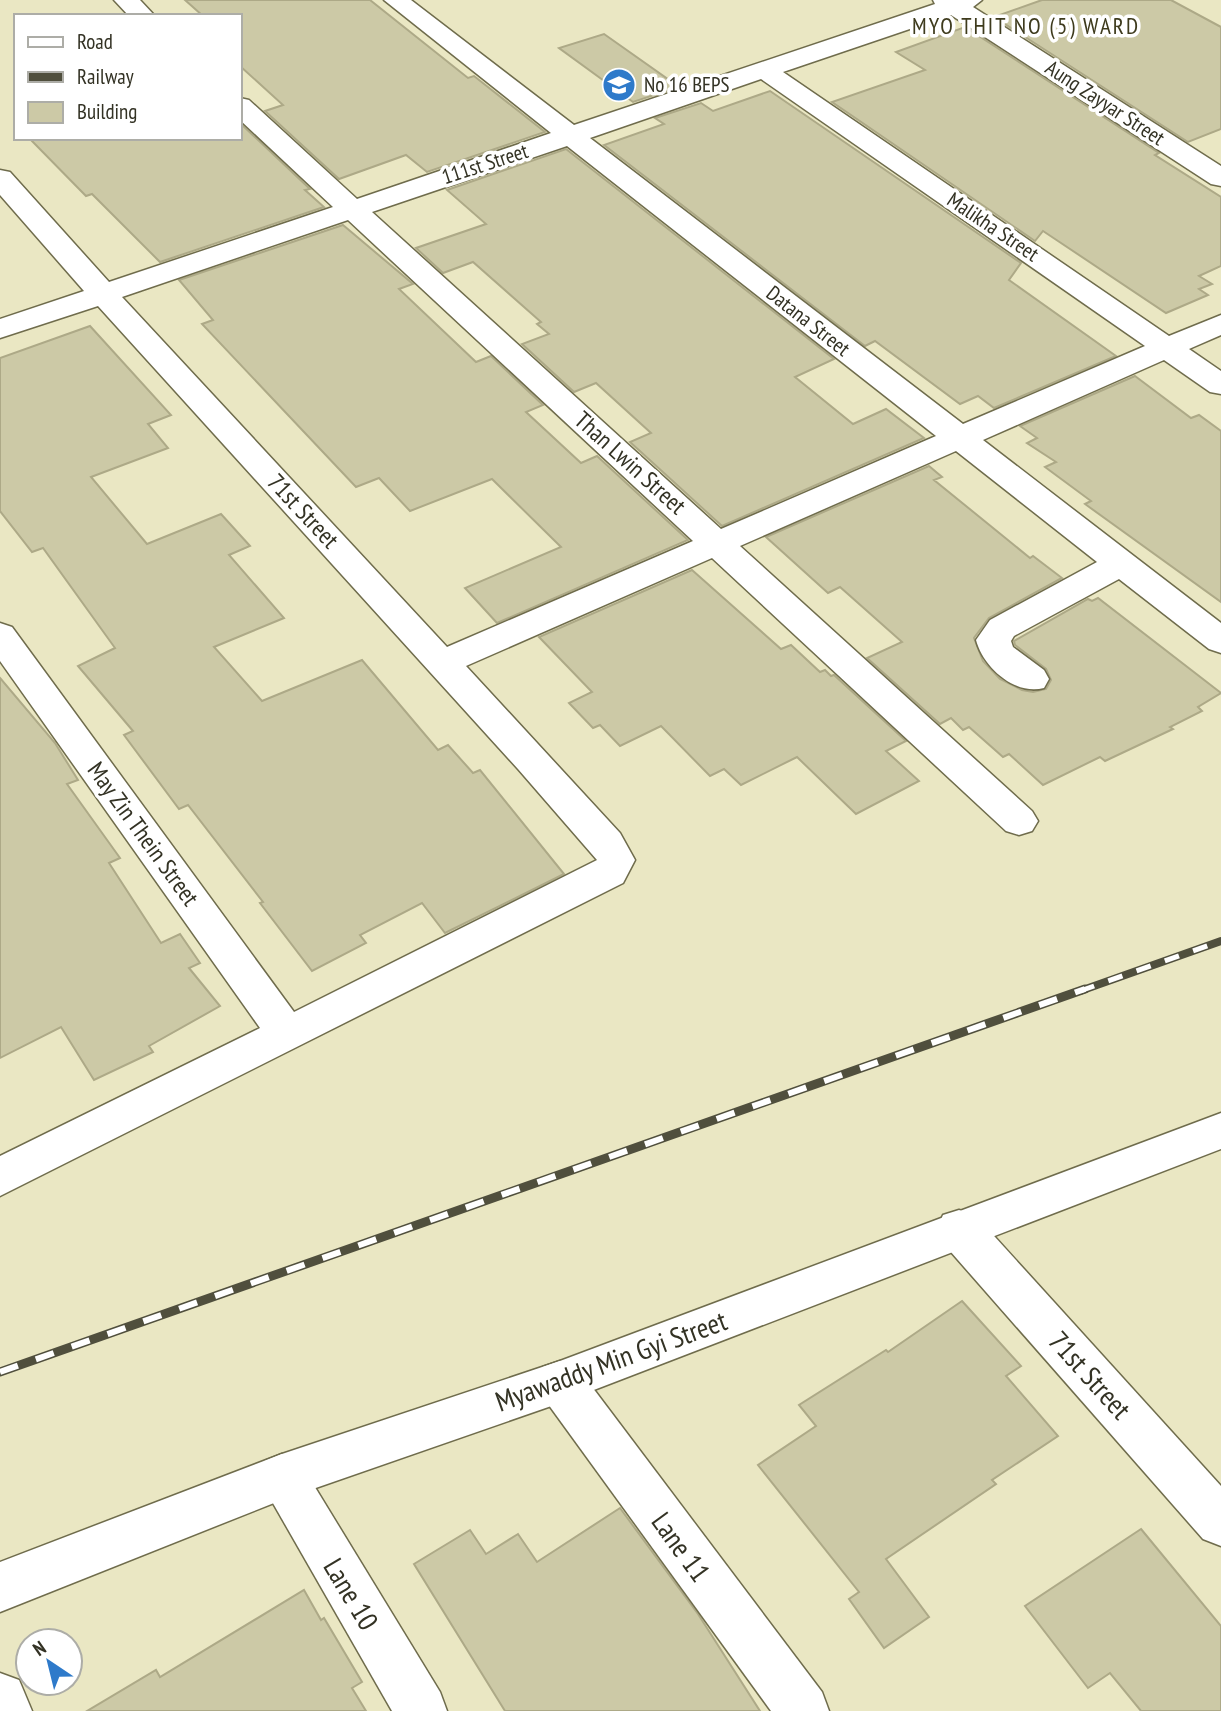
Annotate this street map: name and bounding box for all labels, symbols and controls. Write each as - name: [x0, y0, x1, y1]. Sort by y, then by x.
- district label: MYO THIT NO (5) WARD: [912, 11, 1140, 40]
- legend: [14, 14, 242, 140]
- text: Road: [77, 28, 113, 55]
- street label: Aung Zayyar Street: [1041, 54, 1170, 151]
- text: Railway: [77, 63, 134, 90]
- school or university icon: No 16 BEPS: [600, 66, 638, 104]
- place label: No 16 BEPS: [644, 71, 730, 98]
- text: Building: [77, 98, 137, 125]
- street label: 111st Street: [438, 137, 532, 190]
- street label: Malikha Street: [942, 186, 1045, 267]
- street label: Datana Street: [761, 279, 856, 362]
- street label: Than Lwin Street: [568, 404, 693, 521]
- street label: 71st Street: [261, 467, 346, 555]
- street label: May Zin Thein Street: [81, 756, 206, 912]
- street label: Myawaddy Min Gyi Street: [490, 1301, 732, 1420]
- street label: 71st Street: [1041, 1323, 1140, 1427]
- street label: Lane 11: [644, 1505, 719, 1589]
- street label: Lane 10: [316, 1551, 387, 1636]
- north arrow: [14, 1627, 84, 1697]
- text: N: [28, 1635, 50, 1661]

